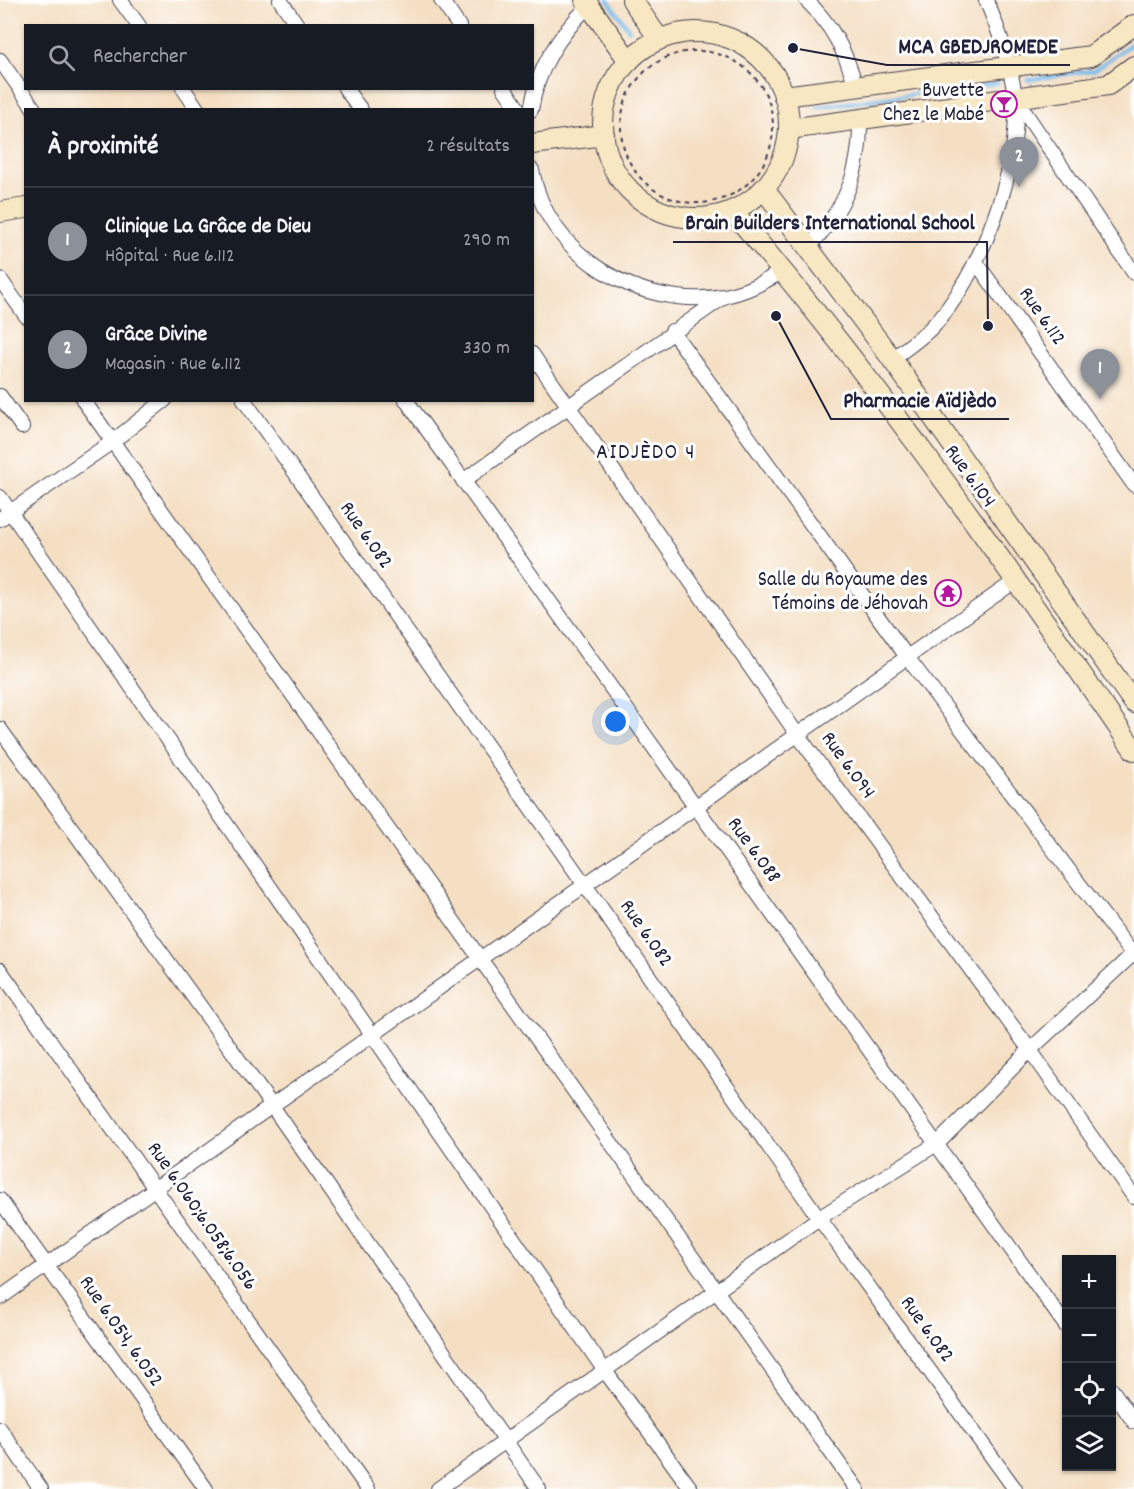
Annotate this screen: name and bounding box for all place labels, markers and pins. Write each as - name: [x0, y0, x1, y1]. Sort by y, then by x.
- callout: MCA GBEDJROMEDE: [887, 25, 1070, 65]
- place label: Buvette Chez le Mabé: [883, 77, 984, 131]
- bar icon: Buvette Chez le Mabé: [989, 89, 1019, 119]
- pin: 2: [1000, 138, 1038, 187]
- callout: Brain Builders International School: [673, 202, 987, 242]
- pin: 1: [1080, 350, 1120, 399]
- callout: Pharmacie Aïdjèdo: [831, 379, 1009, 419]
- place label: Salle du Royaume des Témoins de Jéhovah: [758, 566, 928, 620]
- temple icon: Salle du Royaume des Témoins de Jéhovah: [933, 578, 963, 608]

